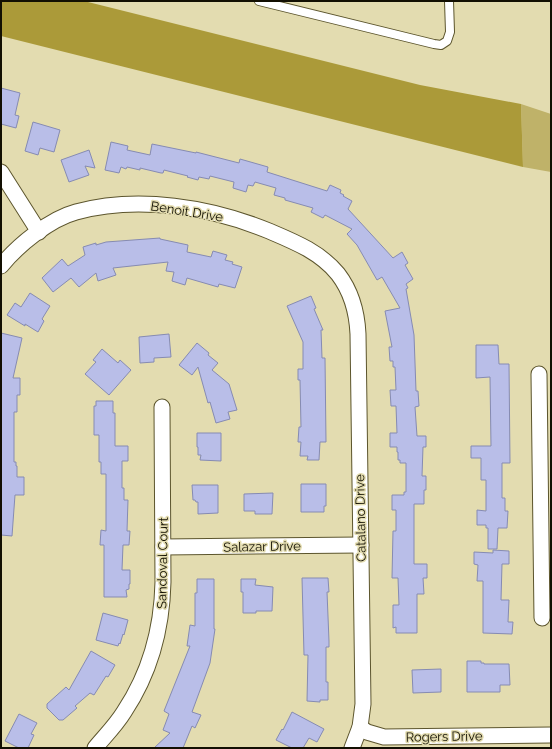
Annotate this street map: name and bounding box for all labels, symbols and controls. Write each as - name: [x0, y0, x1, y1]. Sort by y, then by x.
- street label: Benoit Drive: [150, 198, 225, 225]
- street label: Catalano Drive: [352, 474, 369, 562]
- street label: Sandoval Court: [154, 516, 171, 609]
- street label: Salazar Drive: [223, 538, 301, 555]
- street label: Rogers Drive: [405, 728, 483, 745]

